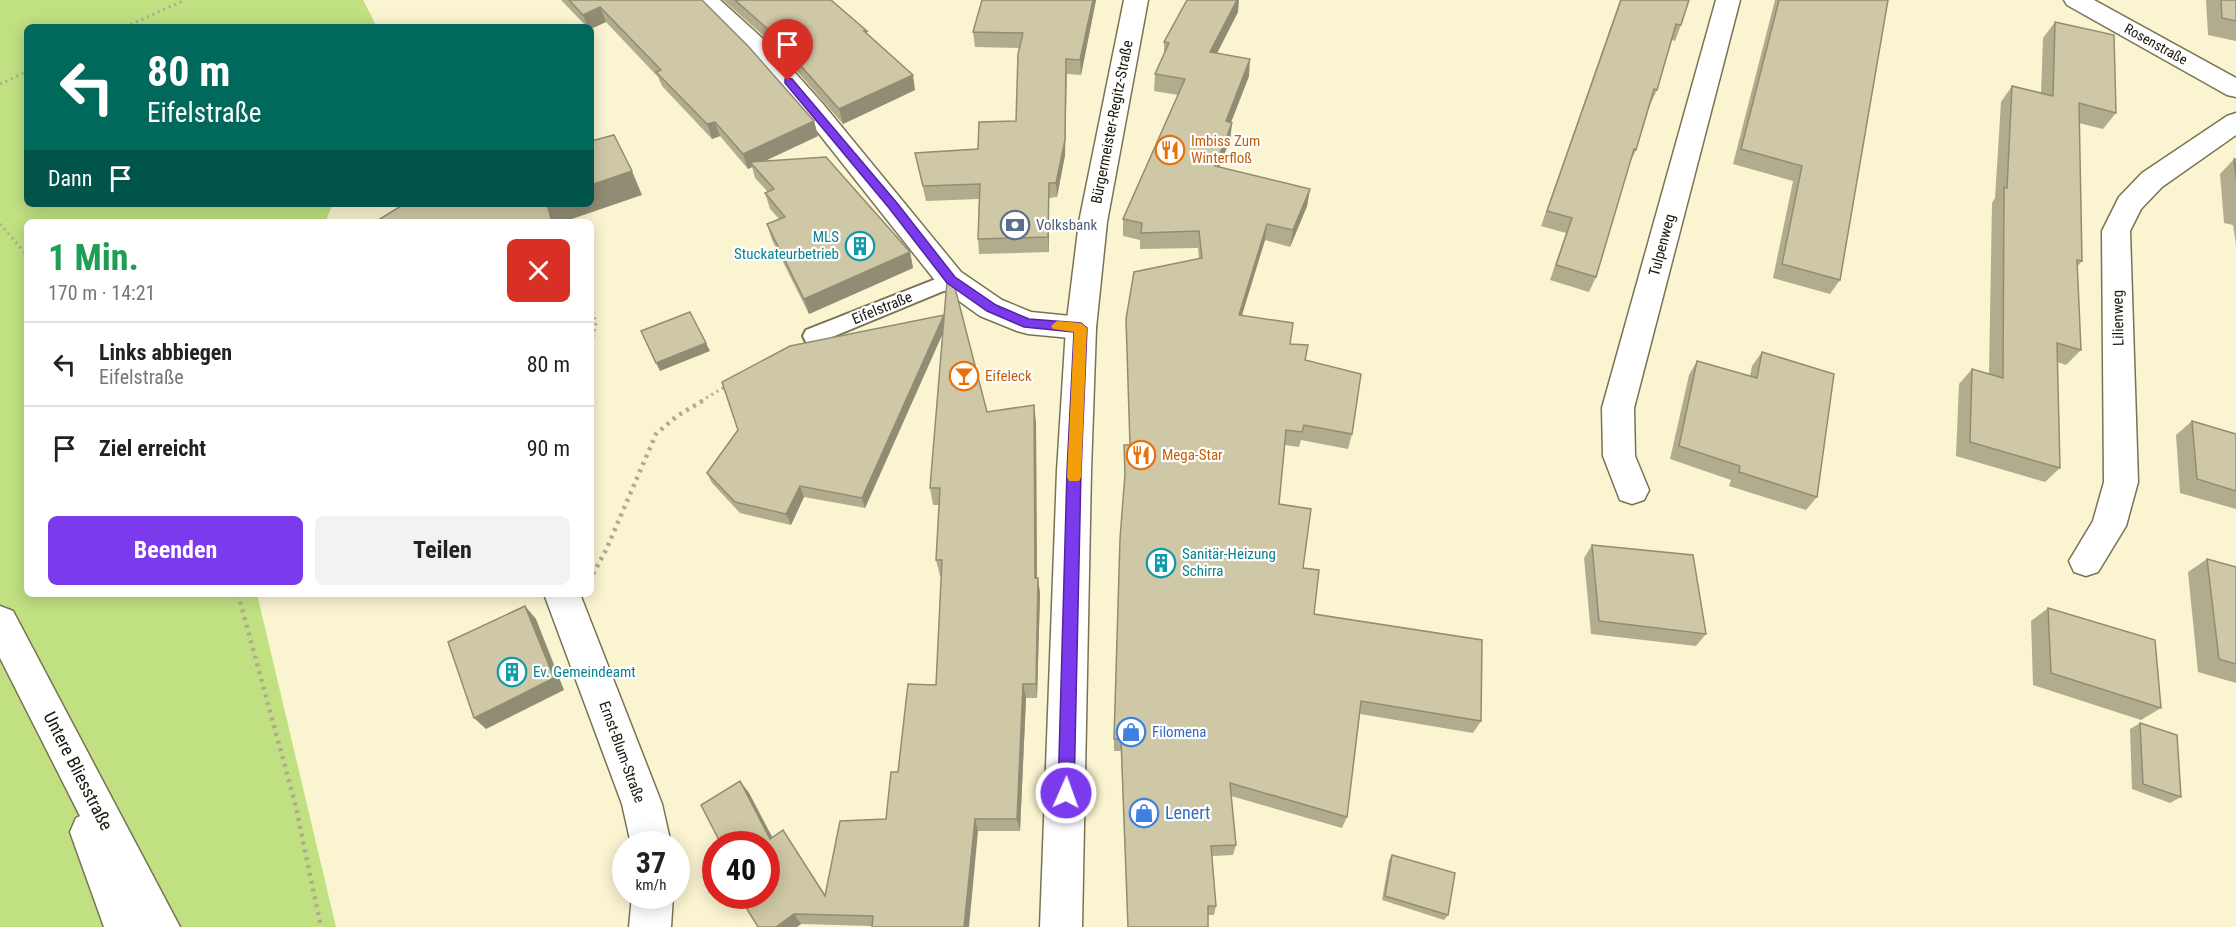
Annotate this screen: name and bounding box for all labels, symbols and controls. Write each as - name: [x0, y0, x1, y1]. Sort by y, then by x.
- pin: [762, 19, 813, 81]
- street label: Rosenstraße: [2122, 20, 2191, 68]
- icon: arrive: [771, 28, 804, 61]
- street label: Bürgermeister-Regitz-Straße: [1087, 39, 1137, 205]
- text: 80 m: [147, 47, 230, 96]
- icon: left: [48, 48, 126, 126]
- text: Eifelstraße: [147, 97, 261, 129]
- place label: Imbiss Zum Winterfloß: [1191, 132, 1260, 167]
- restaurant icon: Imbiss Zum Winterfloß: [1154, 134, 1186, 166]
- icon: arrive: [104, 162, 137, 195]
- text: Dann: [48, 166, 92, 191]
- bank icon: Volksbank: [999, 209, 1031, 241]
- street label: Tulpenweg: [1645, 212, 1679, 278]
- place label: Volksbank: [1036, 216, 1097, 234]
- place label: MLS Stuckateurbetrieb: [734, 228, 839, 263]
- building icon: MLS Stuckateurbetrieb: [844, 230, 876, 262]
- text: 1 Min.: [48, 237, 139, 279]
- button: close: [507, 239, 570, 302]
- text: 170 m · 14:21: [48, 281, 155, 305]
- street label: Eifelstraße: [849, 288, 915, 328]
- street label: Lilienweg: [2109, 290, 2127, 346]
- text: Links abbiegen: [99, 340, 232, 365]
- icon: left: [48, 348, 81, 381]
- text: 80 m: [527, 352, 570, 377]
- bar icon: Eifeleck: [948, 360, 980, 392]
- text: Eifelstraße: [99, 365, 184, 389]
- place label: Eifeleck: [985, 367, 1032, 385]
- icon: arrive: [48, 432, 81, 465]
- text: Ziel erreicht: [99, 436, 206, 461]
- text: 90 m: [527, 436, 570, 461]
- restaurant icon: Mega-Star: [1125, 439, 1157, 471]
- place label: Mega-Star: [1162, 446, 1223, 464]
- button: Beenden: [48, 516, 303, 585]
- button: Teilen: [315, 516, 570, 585]
- place label: Sanitär-Heizung Schirra: [1182, 545, 1276, 580]
- building icon: Sanitär-Heizung Schirra: [1145, 547, 1177, 579]
- building icon: Ev. Gemeindeamt: [496, 656, 528, 688]
- place label: Ev. Gemeindeamt: [533, 663, 636, 681]
- street label: Ernst-Blum-Straße: [595, 699, 649, 805]
- street label: Untere Bliesstraße: [40, 708, 117, 834]
- shop icon: Filomena: [1115, 716, 1147, 748]
- place label: Filomena: [1152, 723, 1206, 741]
- position arrow: [1034, 761, 1098, 825]
- shop icon: Lenert: [1128, 797, 1160, 829]
- place label: Lenert: [1165, 802, 1210, 823]
- speed limit sign: 40: [702, 831, 780, 909]
- text: 37: [636, 845, 666, 880]
- text: km/h: [636, 876, 666, 894]

